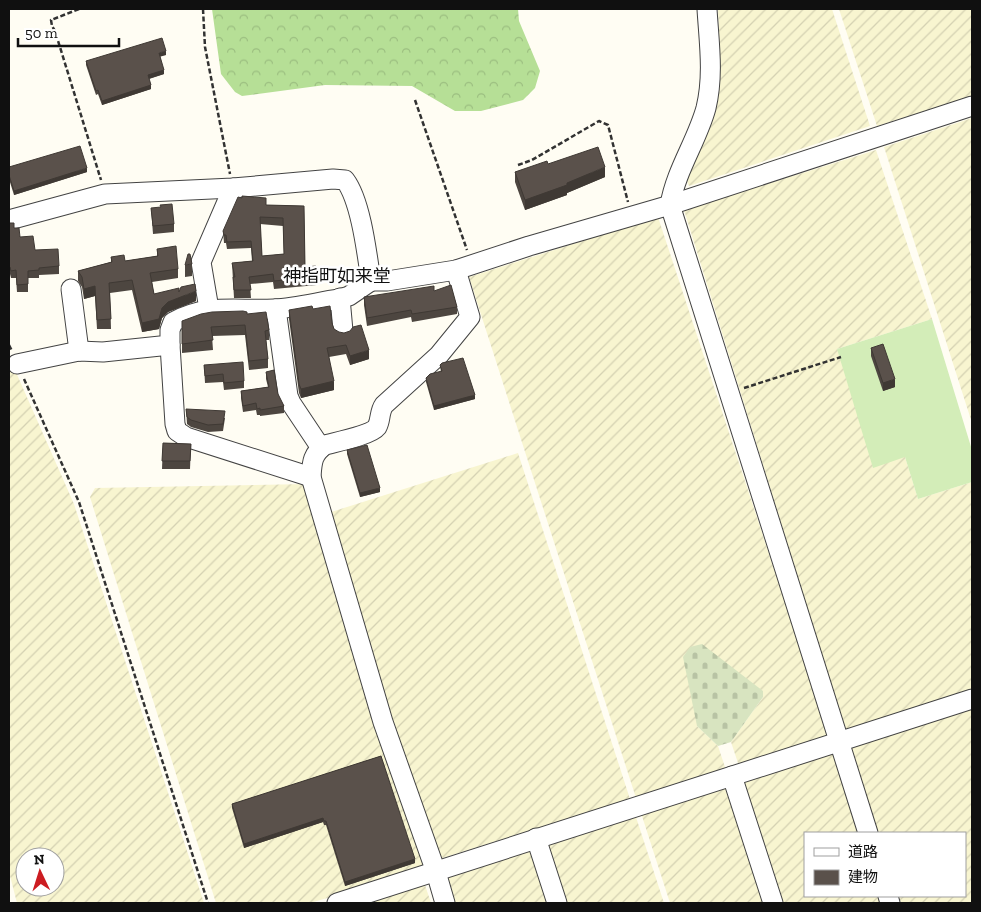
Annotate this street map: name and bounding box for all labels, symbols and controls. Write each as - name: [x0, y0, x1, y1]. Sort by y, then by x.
- scale bar: [18, 15, 119, 47]
- text: 50 m: [25, 24, 58, 42]
- district label: 神指町如来堂: [283, 265, 391, 287]
- legend: [804, 832, 966, 897]
- text: 道路: [848, 843, 878, 861]
- north arrow: [15, 847, 65, 897]
- text: N: [33, 851, 45, 868]
- text: 建物: [848, 868, 878, 886]

